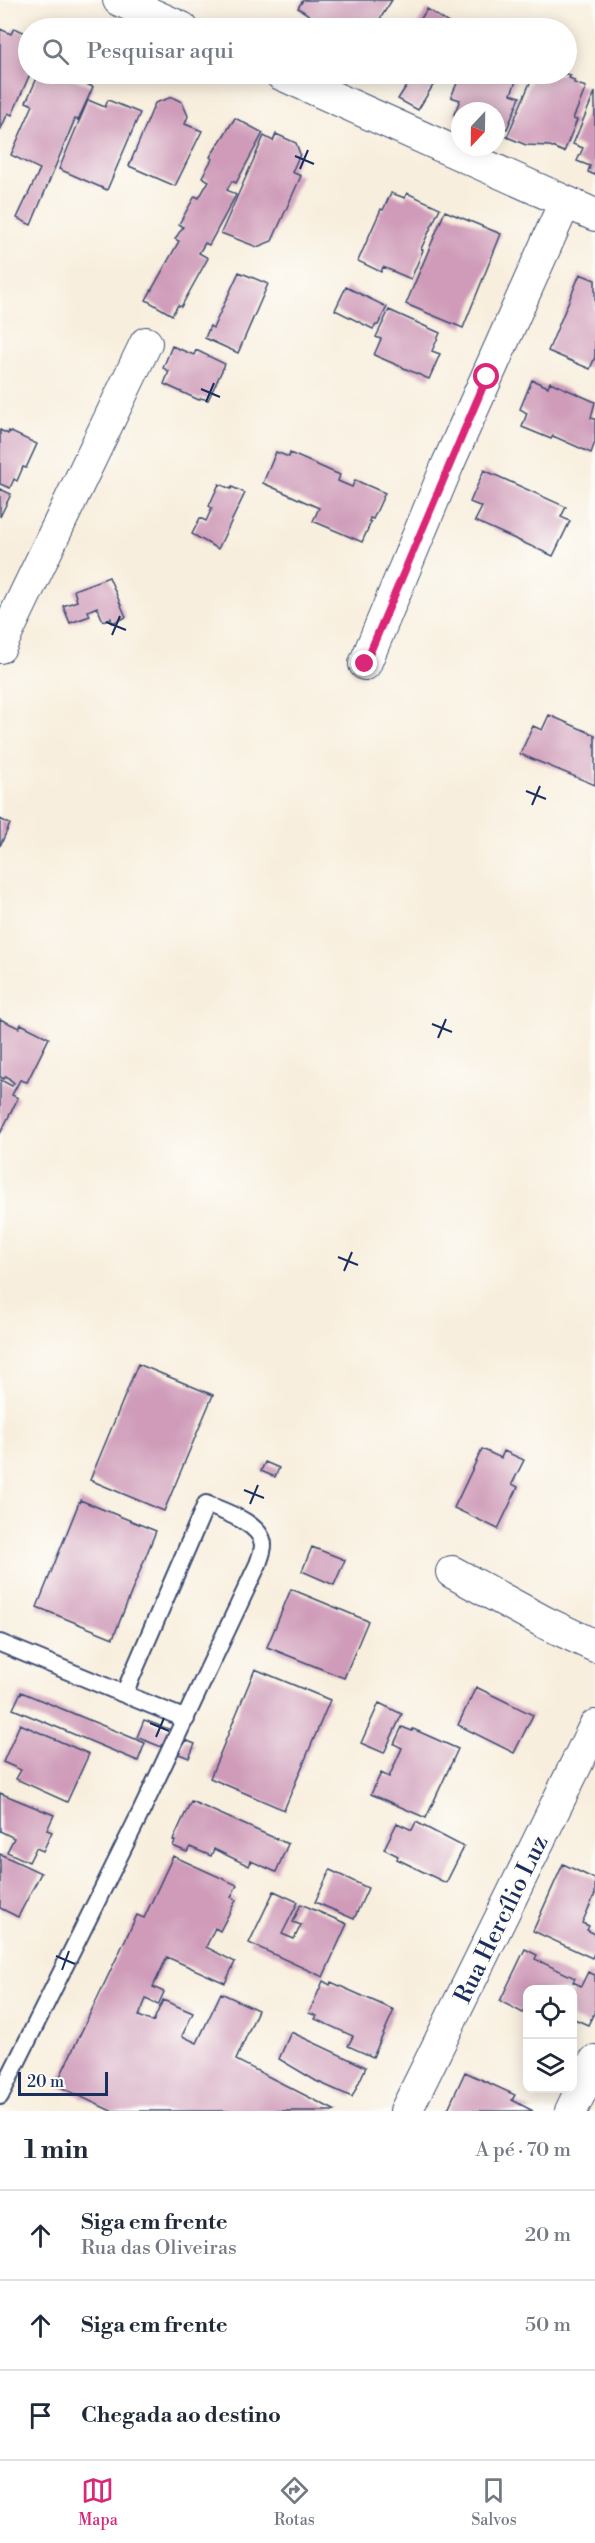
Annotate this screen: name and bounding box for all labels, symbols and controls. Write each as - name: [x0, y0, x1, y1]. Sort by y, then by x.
- search box: [18, 18, 577, 84]
- icon: search: [39, 35, 72, 68]
- text: Pesquisar aqui: [87, 38, 234, 65]
- north arrow: [451, 102, 505, 156]
- route start: [473, 363, 499, 389]
- route end: [351, 650, 377, 676]
- street label: Rua Hercílio Luz: [448, 1830, 556, 2008]
- map controls: [523, 1985, 577, 2093]
- button: locate: [523, 1985, 577, 2039]
- button: layers: [523, 2039, 577, 2093]
- scale bar: [18, 2069, 108, 2096]
- text: 20 m: [27, 2072, 64, 2092]
- text: 1 min: [24, 2134, 89, 2166]
- text: A pé · 70 m: [475, 2138, 571, 2163]
- text: Siga em frente: [81, 2209, 228, 2236]
- icon: ahead: [24, 2219, 57, 2252]
- text: 20 m: [525, 2223, 571, 2248]
- text: Rua das Oliveiras: [81, 2236, 237, 2261]
- icon: ahead: [24, 2309, 57, 2342]
- text: Siga em frente: [81, 2312, 228, 2339]
- text: 50 m: [525, 2313, 571, 2338]
- icon: arrive: [24, 2399, 57, 2432]
- text: Chegada ao destino: [81, 2402, 281, 2429]
- tab: Mapa: [78, 2474, 118, 2530]
- tab: Rotas: [274, 2474, 315, 2530]
- tab: Salvos: [471, 2474, 517, 2530]

